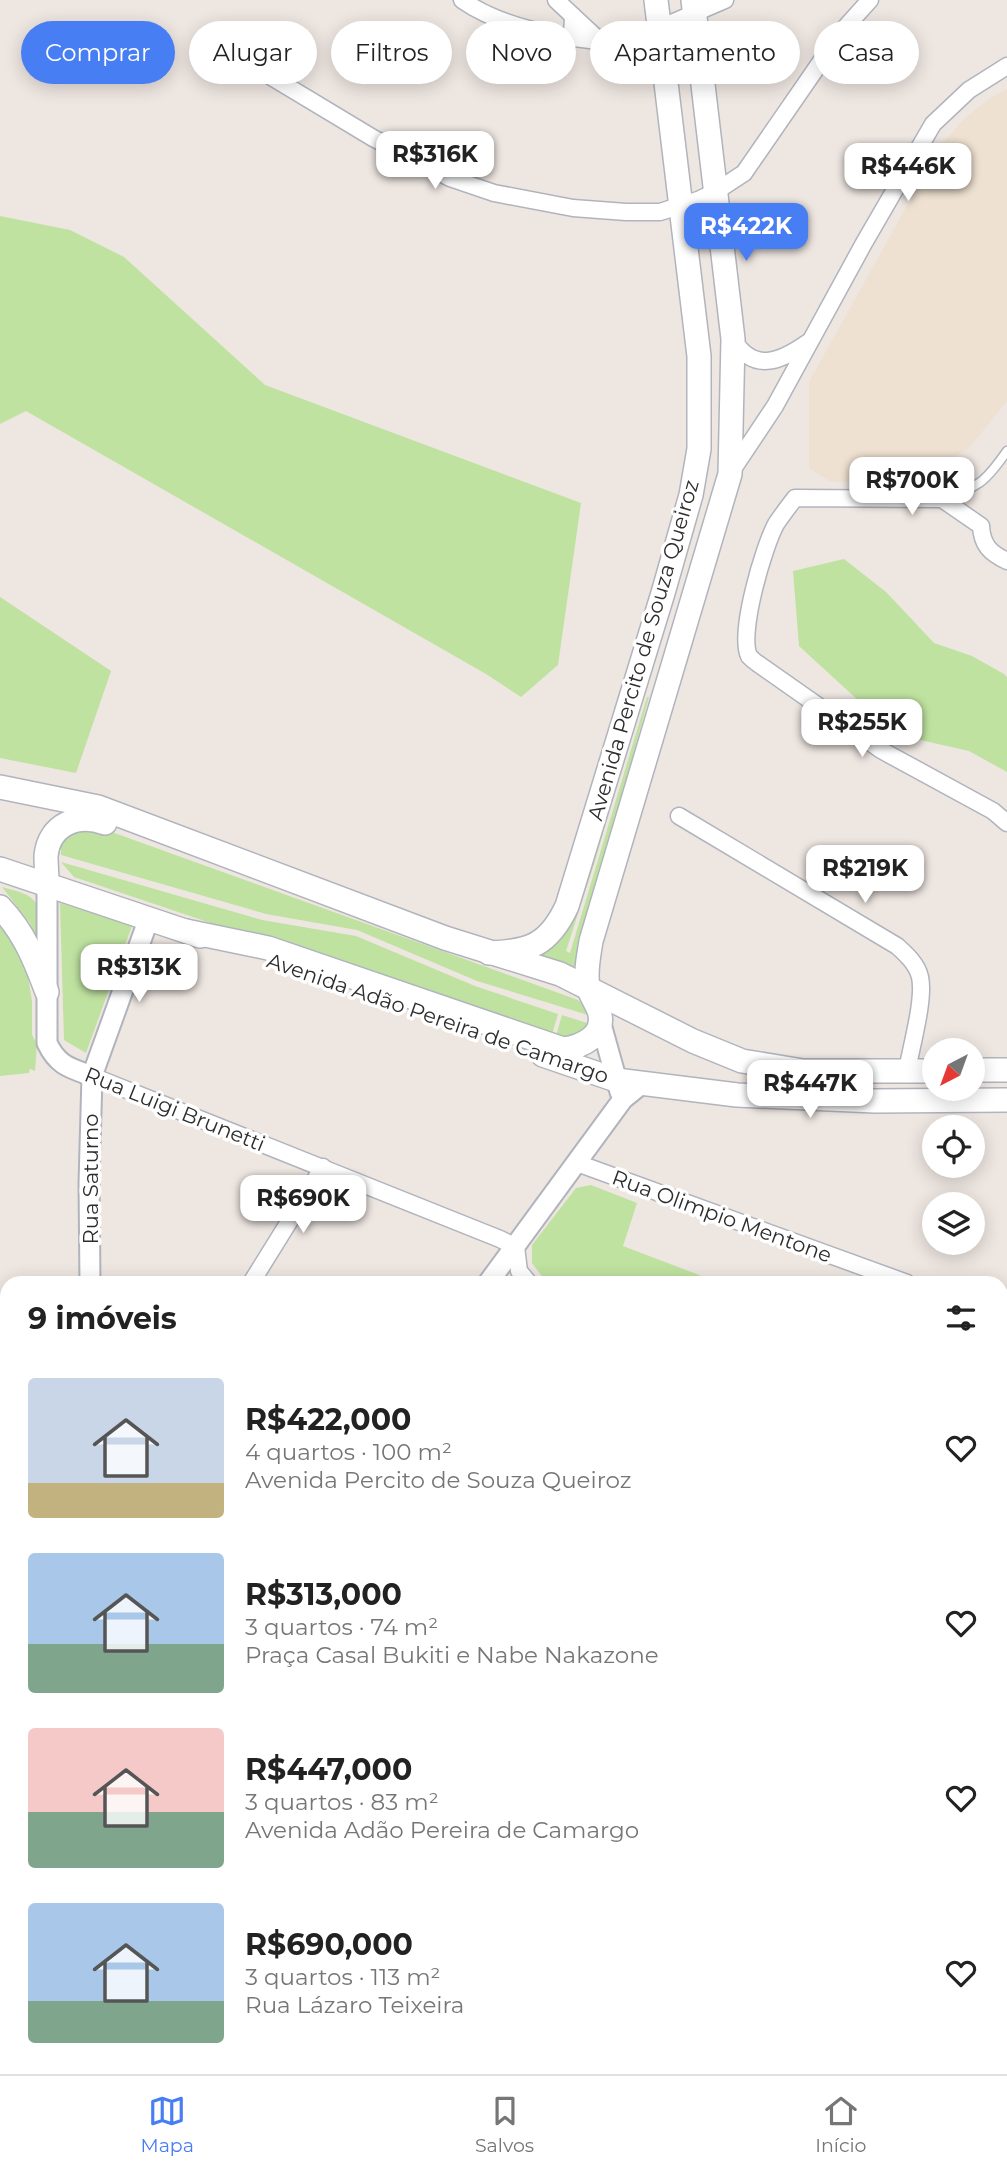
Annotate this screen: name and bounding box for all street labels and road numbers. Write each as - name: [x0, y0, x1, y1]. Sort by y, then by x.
- street label: Avenida Percito de Souza Queiroz: [582, 477, 704, 823]
- street label: Avenida Adão Pereira de Camargo: [264, 948, 612, 1088]
- street label: Rua Luigi Brunetti: [81, 1061, 269, 1157]
- street label: Rua Saturno: [78, 1114, 103, 1244]
- street label: Rua Olimpio Mentone: [609, 1165, 835, 1267]

